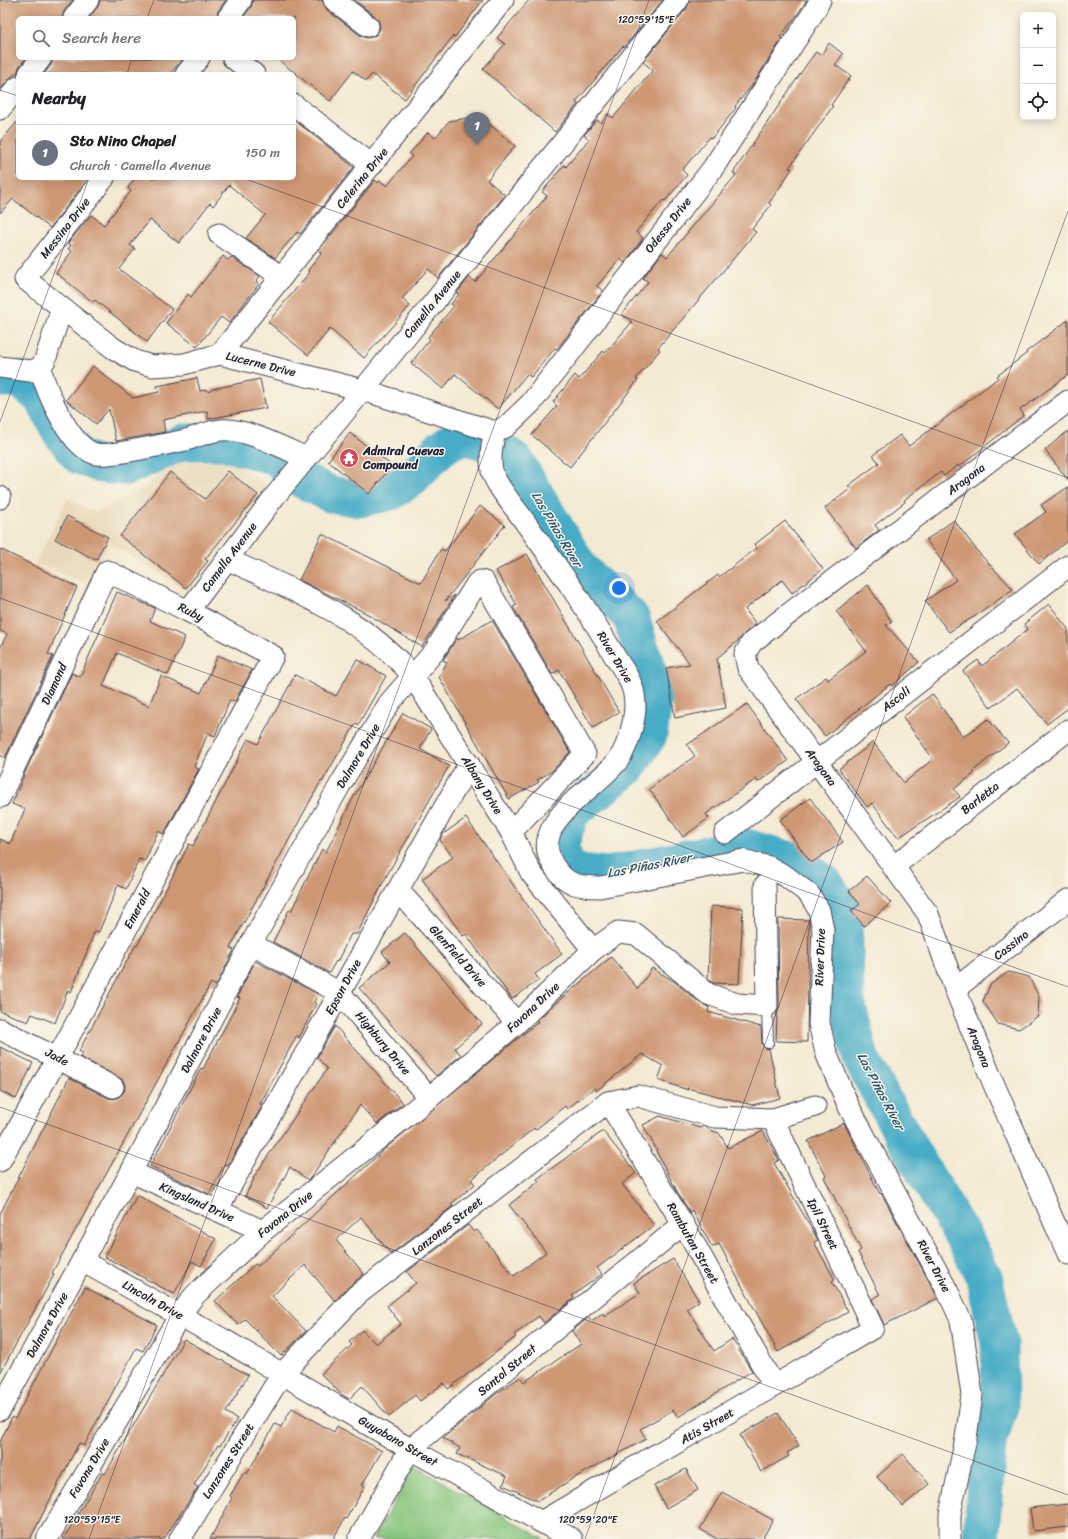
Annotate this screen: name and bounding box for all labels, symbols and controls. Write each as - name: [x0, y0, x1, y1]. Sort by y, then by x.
- text: 120°59'15"E: [618, 11, 676, 29]
- map controls: [1020, 12, 1056, 120]
- button: +: [1020, 12, 1056, 48]
- search box: [16, 16, 296, 60]
- text: Search here: [62, 25, 141, 51]
- icon: search: [30, 27, 52, 49]
- button: −: [1020, 48, 1056, 84]
- text: Nearby: [32, 83, 86, 113]
- button: locate: [1020, 84, 1056, 120]
- pin: 1: [464, 112, 490, 145]
- text: Sto Nino Chapel: [70, 128, 176, 154]
- text: 1: [42, 141, 48, 164]
- text: 150 m: [245, 141, 280, 164]
- street label: Celerina Drive: [330, 142, 394, 214]
- text: Church · Camella Avenue: [70, 154, 211, 177]
- street label: Messina Drive: [34, 192, 96, 264]
- street label: Odessa Drive: [639, 192, 697, 258]
- street label: Camella Avenue: [397, 265, 467, 343]
- street label: Lucerne Drive: [224, 345, 298, 383]
- place label: Admiral Cuevas Compound: [362, 440, 445, 476]
- temple icon: Admiral Cuevas Compound: [338, 447, 360, 469]
- street label: Aragona: [941, 457, 990, 501]
- water label: Las Piñas River: [525, 486, 590, 574]
- street label: Camella Avenue: [195, 517, 263, 597]
- your location: [609, 578, 629, 598]
- street label: Ruby: [174, 596, 208, 628]
- street label: River Drive: [591, 627, 639, 687]
- street label: Diamond: [35, 659, 74, 709]
- street label: Ascoli: [876, 680, 916, 718]
- street label: Dalmore Drive: [330, 719, 386, 793]
- street label: Aragona: [799, 742, 843, 791]
- street label: Albany Drive: [455, 750, 509, 819]
- street label: Barletta: [956, 776, 1004, 820]
- water label: Las Piñas River: [605, 845, 696, 884]
- street label: Emerald: [117, 883, 158, 933]
- street label: Glenfield Drive: [424, 919, 492, 993]
- street label: Cassino: [988, 924, 1034, 966]
- street label: River Drive: [808, 928, 832, 986]
- street label: Epson Drive: [319, 955, 368, 1019]
- street label: Favona Drive: [501, 976, 565, 1038]
- street label: Dalmore Drive: [174, 1003, 228, 1077]
- street label: Highbury Drive: [349, 1006, 417, 1080]
- street label: Aragona: [960, 1022, 997, 1071]
- street label: Jade: [40, 1041, 73, 1072]
- water label: Las Piñas River: [851, 1048, 912, 1136]
- street label: Kingsland Drive: [156, 1176, 238, 1228]
- street label: Favona Drive: [252, 1184, 318, 1244]
- street label: Lanzones Street: [406, 1191, 488, 1261]
- street label: Ipil Street: [801, 1193, 845, 1254]
- street label: Rambutan Street: [661, 1198, 725, 1288]
- street label: River Drive: [911, 1235, 957, 1297]
- street label: Lincoln Drive: [118, 1274, 188, 1326]
- street label: Dalmore Drive: [20, 1288, 74, 1362]
- street label: Santol Street: [472, 1338, 543, 1402]
- street label: Atis Street: [675, 1402, 738, 1451]
- street label: Guyabano Street: [354, 1409, 443, 1473]
- street label: Lanzones Street: [196, 1419, 260, 1503]
- street label: Favona Drive: [62, 1434, 116, 1502]
- text: 120°59'15"E: [64, 1511, 122, 1529]
- text: 120°59'20"E: [559, 1511, 619, 1529]

